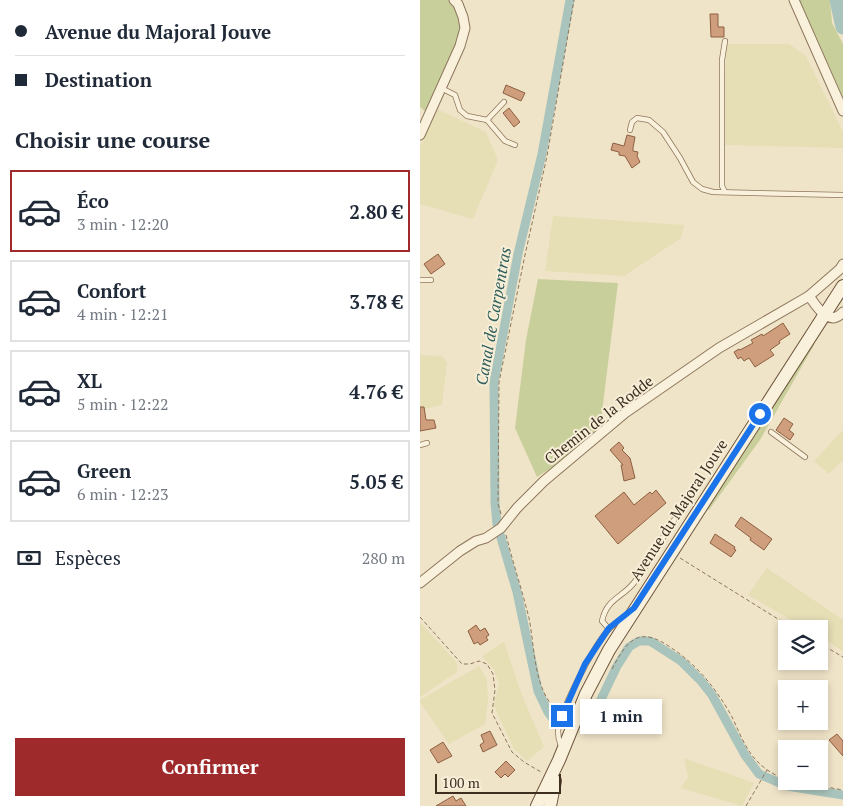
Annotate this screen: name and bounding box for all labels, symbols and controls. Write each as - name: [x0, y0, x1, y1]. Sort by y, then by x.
- text: Avenue du Majoral Jouve: [45, 19, 271, 44]
- text: Destination: [45, 67, 152, 92]
- text: Choisir une course: [15, 125, 210, 154]
- text: Éco: [77, 188, 109, 213]
- icon: car: [17, 189, 62, 234]
- text: 2.80 €: [349, 199, 403, 224]
- text: 3 min · 12:20: [77, 213, 169, 235]
- water label: Canal de Carpentras: [470, 245, 516, 387]
- text: Confort: [77, 278, 146, 303]
- icon: car: [17, 279, 62, 324]
- text: 3.78 €: [349, 289, 403, 314]
- text: 4 min · 12:21: [77, 303, 169, 325]
- text: XL: [77, 368, 102, 393]
- icon: car: [17, 369, 62, 414]
- street label: Chemin de la Rodde: [540, 370, 657, 468]
- text: 4.76 €: [349, 379, 403, 404]
- text: 5 min · 12:22: [77, 393, 169, 415]
- route start: [749, 403, 771, 425]
- street label: Avenue du Majoral Jouve: [625, 435, 731, 584]
- text: Green: [77, 458, 131, 483]
- icon: car: [17, 459, 62, 504]
- text: 5.05 €: [349, 469, 403, 494]
- text: 6 min · 12:23: [77, 483, 169, 505]
- icon: cash: [15, 544, 43, 572]
- text: Espèces: [55, 545, 121, 570]
- text: 280 m: [362, 547, 405, 569]
- map controls: [778, 620, 828, 790]
- button: layers: [778, 620, 828, 670]
- button: +: [778, 680, 828, 730]
- callout: 1 min: [580, 698, 662, 734]
- route end: [551, 705, 573, 727]
- text: 1 min: [599, 705, 643, 727]
- button: Confirmer: [15, 738, 405, 796]
- button: −: [778, 740, 828, 790]
- scale bar: [435, 771, 561, 794]
- text: 100 m: [442, 773, 480, 792]

